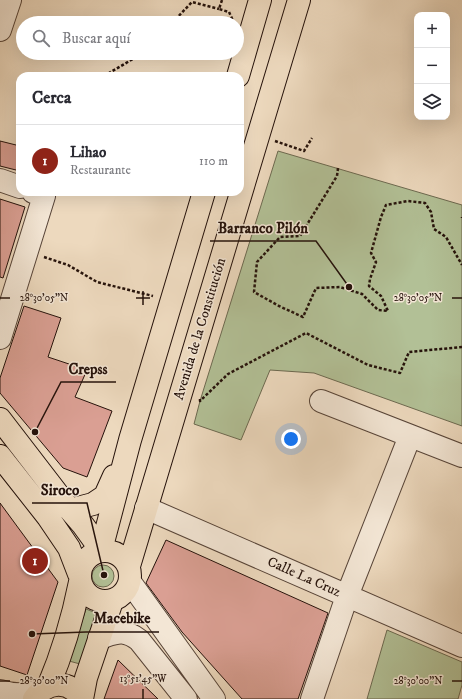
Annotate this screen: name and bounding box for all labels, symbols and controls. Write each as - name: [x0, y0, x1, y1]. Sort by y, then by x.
- map controls: [414, 12, 450, 120]
- button: +: [414, 12, 450, 48]
- search box: [16, 16, 244, 60]
- icon: search: [30, 27, 52, 49]
- text: Buscar aquí: [62, 29, 130, 48]
- button: −: [414, 48, 450, 84]
- button: layers: [414, 84, 450, 120]
- text: Cerca: [32, 87, 71, 109]
- text: Lihao: [70, 143, 106, 162]
- text: 1: [43, 153, 47, 169]
- text: 110 m: [199, 153, 228, 169]
- text: Restaurante: [70, 162, 131, 178]
- callout: Barranco Pilón: [210, 214, 316, 241]
- text: Barranco Pilón: [218, 219, 308, 238]
- street label: Avenida de la Constitución: [170, 255, 230, 402]
- text: 28°30'05"N: [20, 292, 68, 304]
- text: 28°30'05"N: [394, 292, 442, 304]
- callout: Crepss: [61, 355, 116, 382]
- text: Crepss: [68, 360, 108, 379]
- your location: [281, 429, 301, 449]
- callout: Siroco: [32, 476, 87, 503]
- text: Siroco: [41, 481, 80, 500]
- pin: 1: [22, 546, 48, 576]
- street label: Calle La Cruz: [264, 553, 344, 601]
- callout: Macebike: [86, 605, 159, 632]
- text: Macebike: [93, 609, 151, 628]
- text: 13°51'45"W: [120, 673, 167, 685]
- text: 28°30'00"N: [20, 675, 68, 687]
- text: 28°30'00"N: [394, 675, 442, 687]

